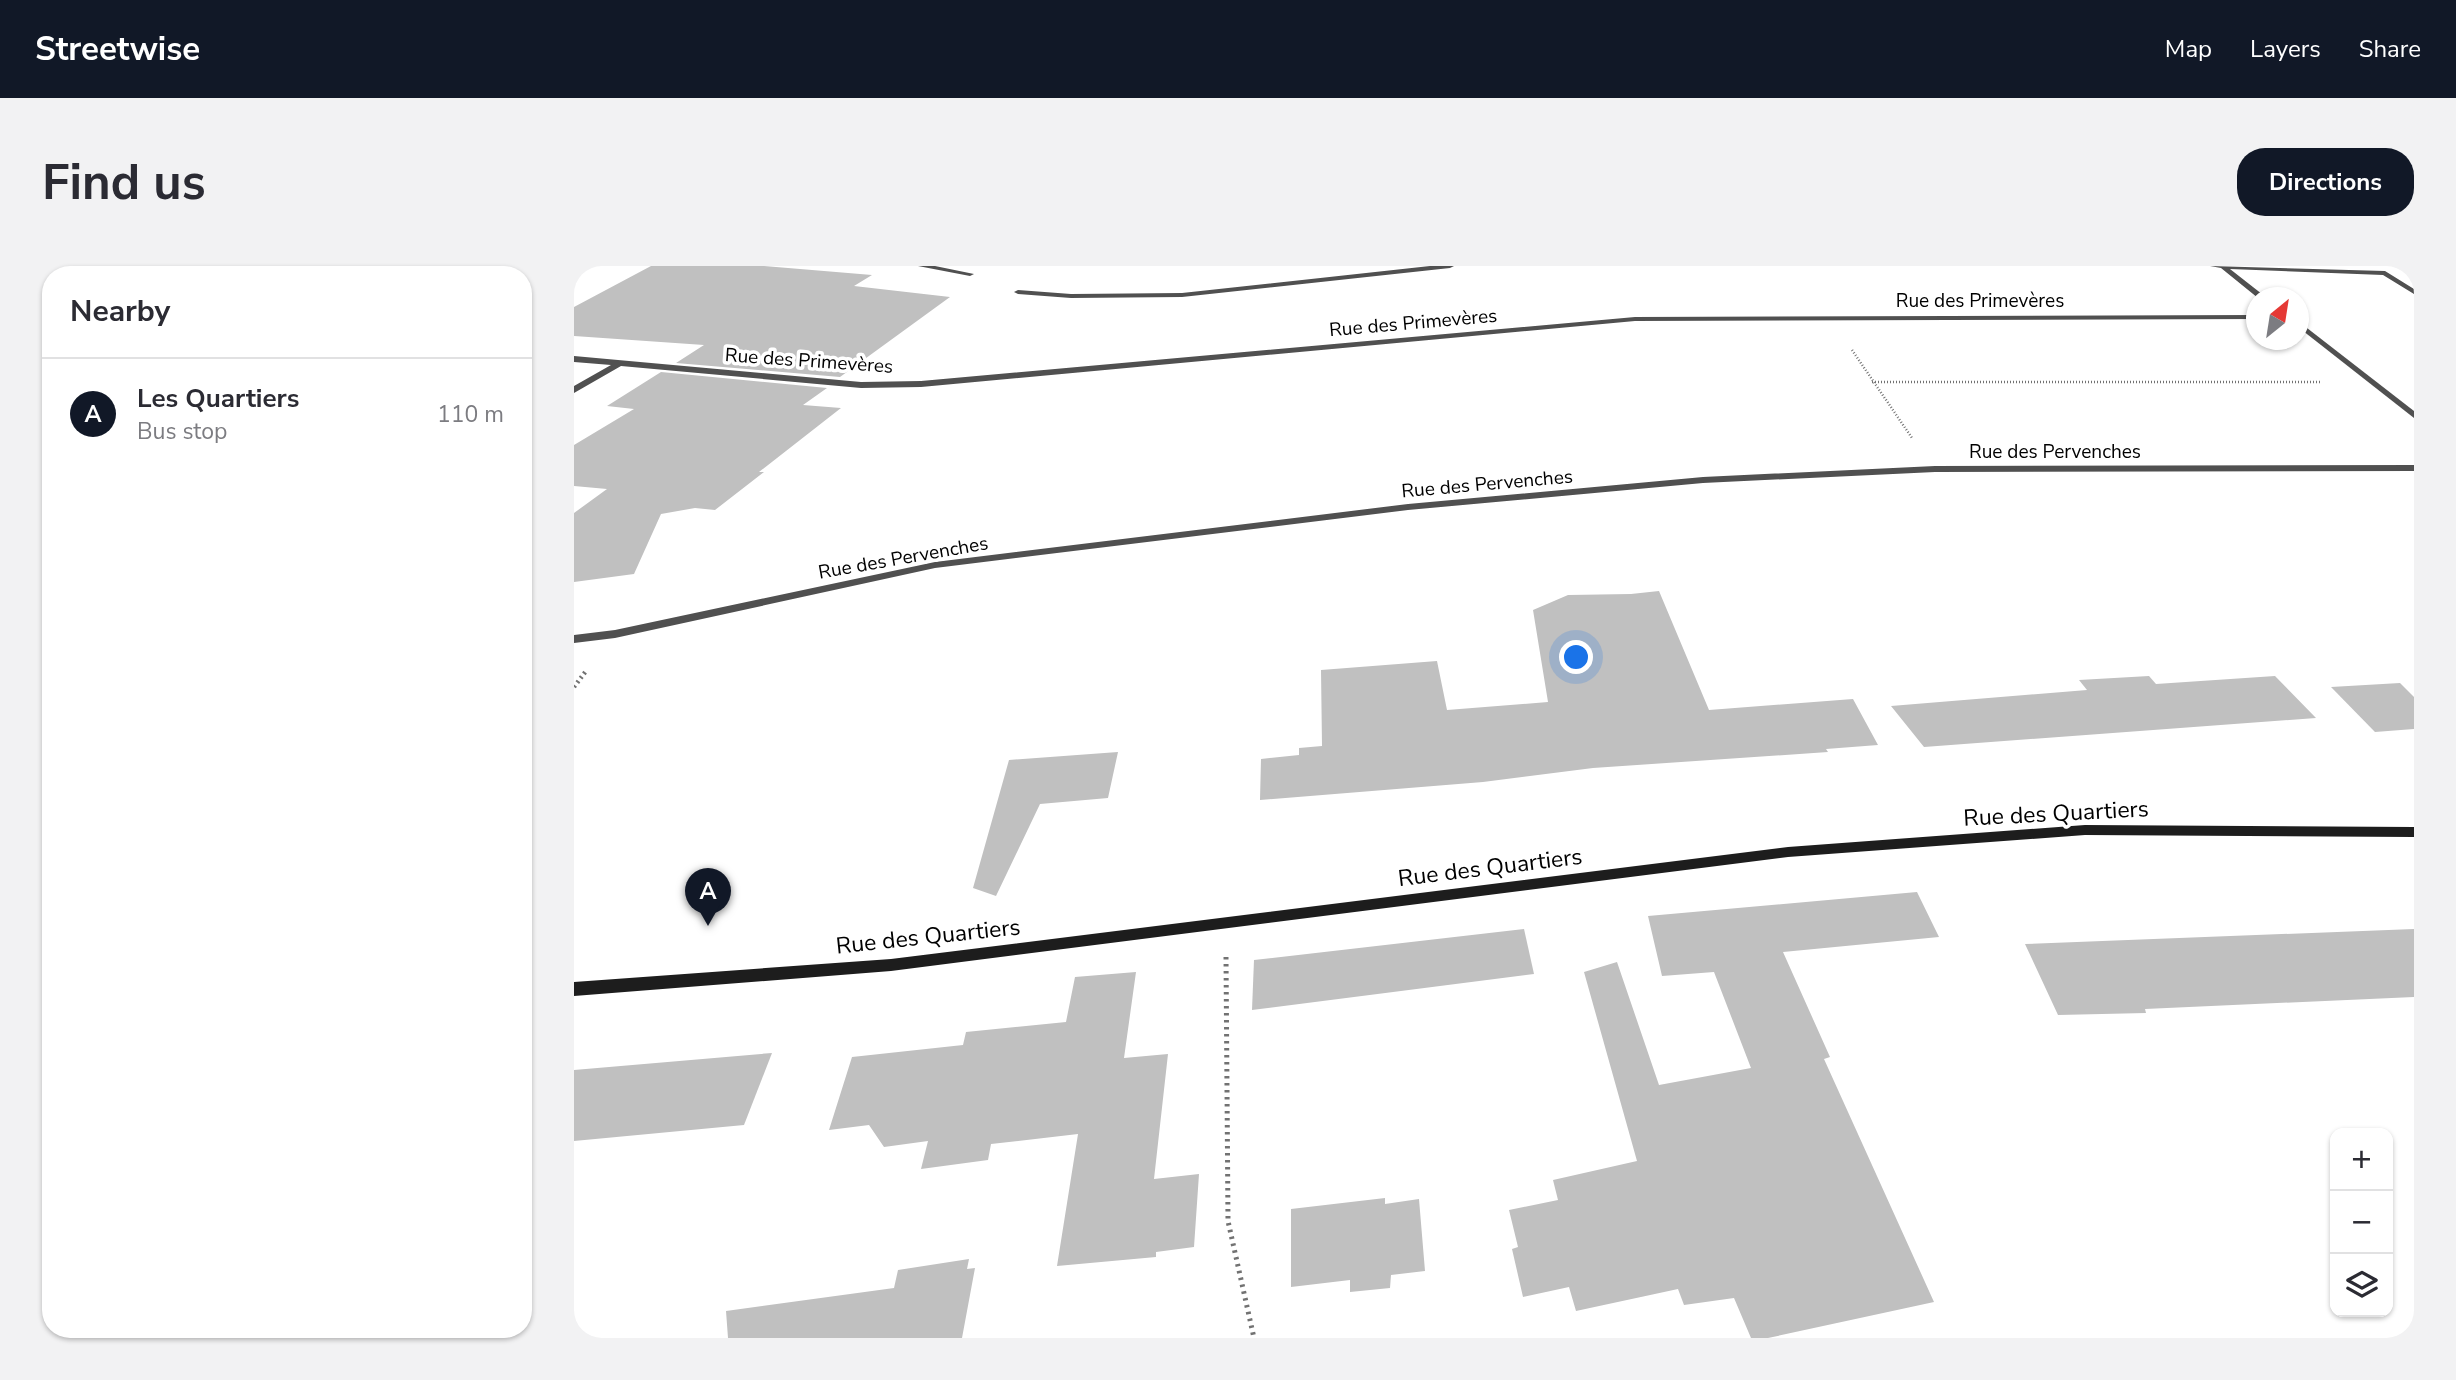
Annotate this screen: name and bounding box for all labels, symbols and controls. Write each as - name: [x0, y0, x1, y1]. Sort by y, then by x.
- text: Streetwise: [35, 27, 200, 72]
- text: Map: [2165, 33, 2212, 65]
- text: Layers: [2250, 33, 2321, 65]
- text: Share: [2359, 33, 2421, 65]
- button: Directions: [2237, 148, 2414, 216]
- text: Find us: [42, 149, 206, 216]
- north arrow: [2246, 287, 2309, 350]
- street label: Rue des Primevères: [1896, 288, 2064, 314]
- text: Nearby: [70, 291, 170, 332]
- street label: Rue des Primevères: [1328, 303, 1498, 343]
- street label: Rue des Primevères: [724, 342, 894, 380]
- text: Les Quartiers: [137, 381, 299, 416]
- text: A: [84, 399, 102, 430]
- text: 110 m: [437, 399, 504, 430]
- text: Bus stop: [137, 416, 228, 447]
- street label: Rue des Pervenches: [1969, 439, 2141, 465]
- street label: Rue des Pervenches: [1400, 464, 1574, 504]
- street label: Rue des Pervenches: [816, 530, 990, 586]
- your location: [1559, 640, 1593, 674]
- street label: Rue des Quartiers: [1963, 793, 2149, 834]
- street label: Rue des Quartiers: [1396, 841, 1584, 894]
- pin: A: [685, 868, 731, 926]
- street label: Rue des Quartiers: [834, 911, 1022, 962]
- map controls: [2330, 1128, 2393, 1317]
- button: +: [2330, 1128, 2393, 1191]
- button: −: [2330, 1191, 2393, 1254]
- button: layers: [2330, 1254, 2393, 1317]

